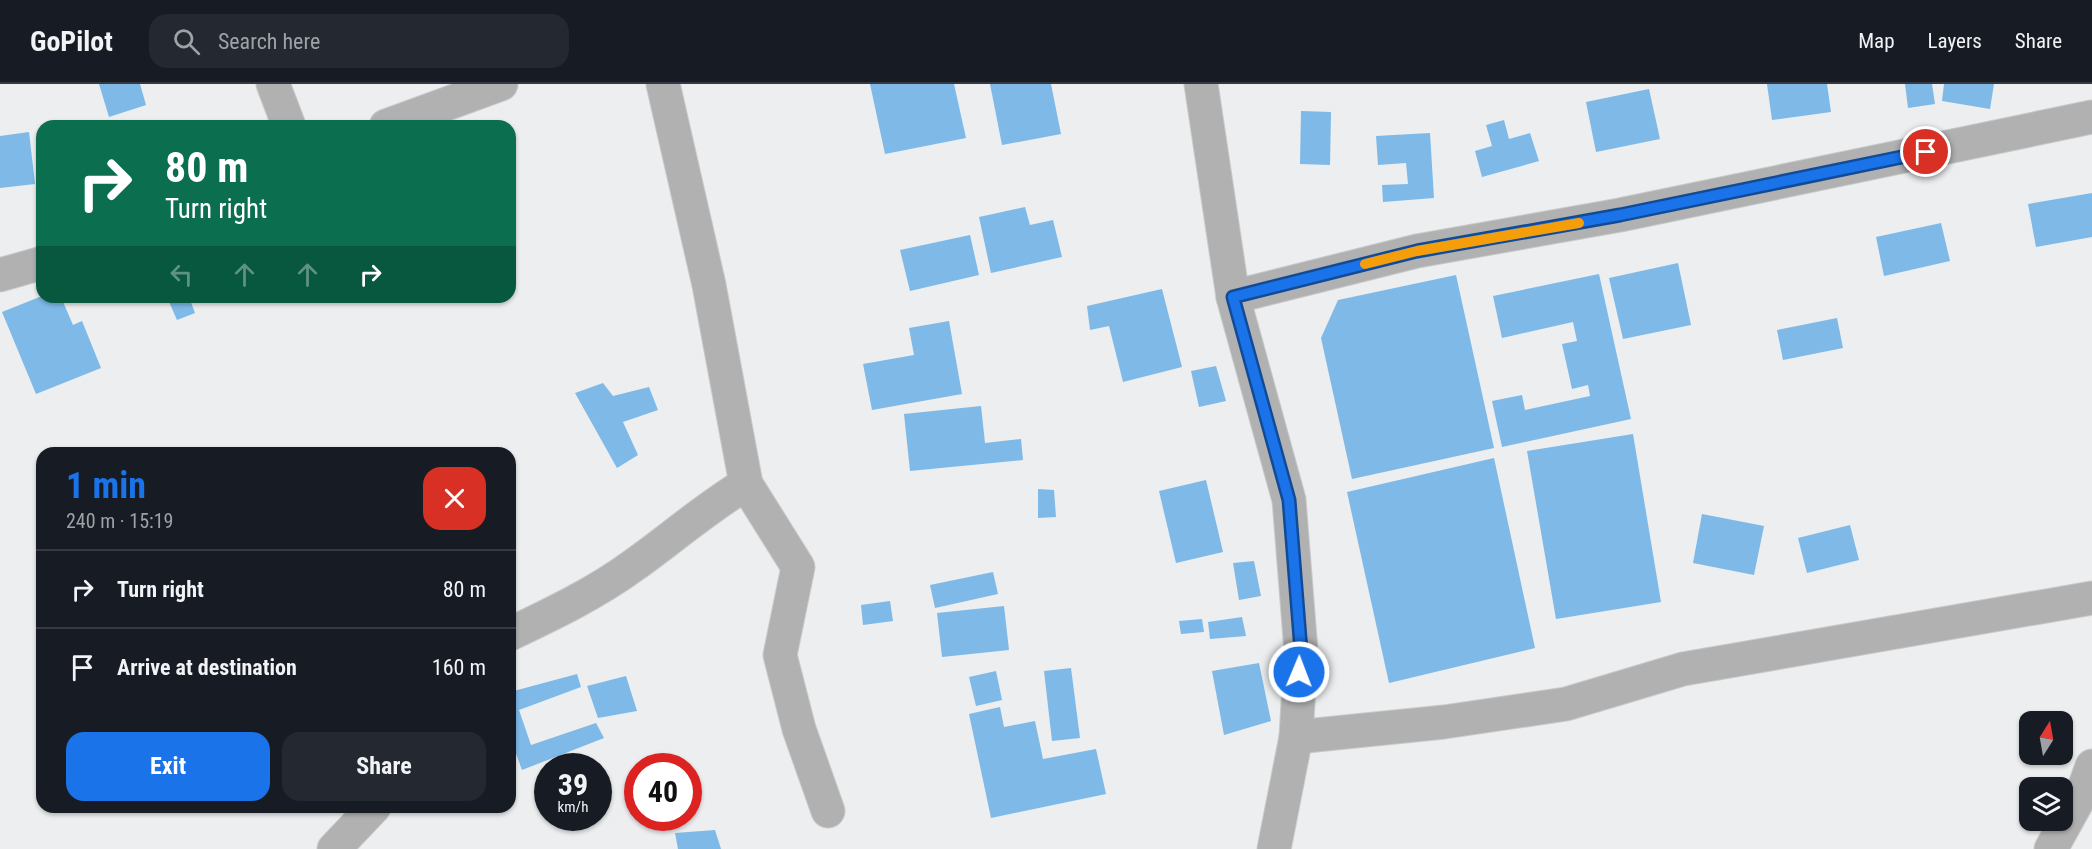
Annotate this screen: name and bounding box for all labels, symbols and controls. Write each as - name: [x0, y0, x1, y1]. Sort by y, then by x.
- search box: [149, 14, 569, 68]
- text: GoPilot: [30, 25, 113, 58]
- icon: search: [170, 25, 203, 58]
- text: Search here: [218, 29, 320, 54]
- text: Map: [1858, 29, 1895, 53]
- text: Layers: [1928, 29, 1982, 53]
- text: Share: [2015, 29, 2062, 53]
- pin: [1900, 126, 1951, 177]
- icon: arrive: [1909, 135, 1942, 168]
- text: 80 m: [165, 143, 248, 192]
- icon: right: [66, 144, 144, 222]
- text: Turn right: [165, 193, 267, 225]
- icon: left: [165, 258, 198, 291]
- icon: ahead: [228, 258, 261, 291]
- icon: ahead: [291, 258, 324, 291]
- icon: right: [354, 258, 387, 291]
- text: 1 min: [66, 465, 146, 507]
- button: close: [423, 467, 486, 530]
- text: 240 m · 15:19: [66, 509, 173, 533]
- icon: right: [66, 573, 99, 606]
- text: Turn right: [117, 577, 204, 602]
- text: 80 m: [443, 577, 486, 602]
- position arrow: [1267, 640, 1331, 704]
- icon: arrive: [66, 651, 99, 684]
- text: Arrive at destination: [117, 655, 297, 680]
- text: 160 m: [432, 655, 486, 680]
- north arrow: [2019, 711, 2073, 765]
- map controls: [2019, 711, 2073, 831]
- button: Exit: [66, 732, 270, 801]
- button: Share: [282, 732, 486, 801]
- speed limit sign: 40: [624, 753, 702, 831]
- text: 39: [558, 767, 588, 802]
- button: layers: [2019, 777, 2073, 831]
- text: km/h: [558, 798, 588, 816]

